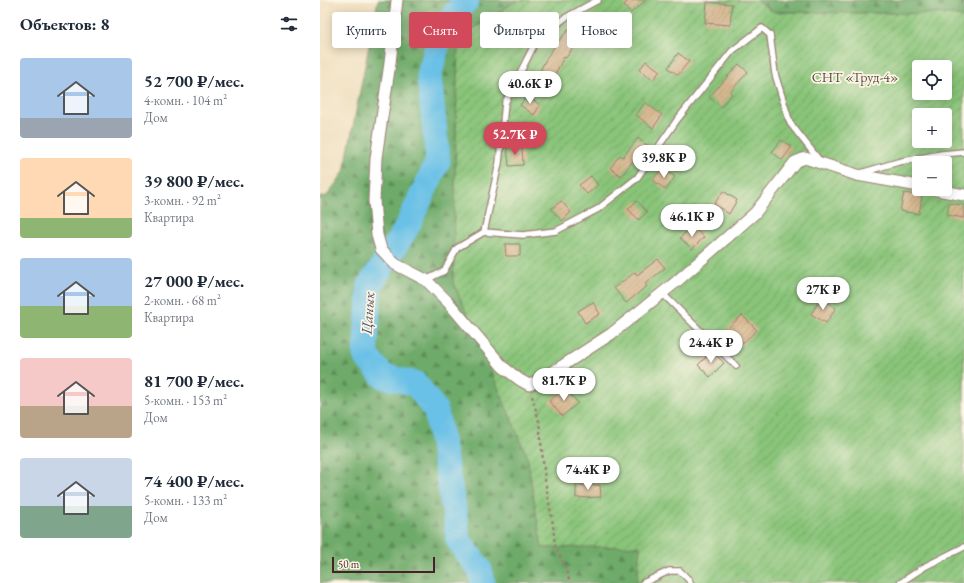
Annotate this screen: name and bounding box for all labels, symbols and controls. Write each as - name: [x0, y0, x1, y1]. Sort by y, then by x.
- chip: Купить: [332, 12, 401, 48]
- chip: Снять: [409, 12, 472, 48]
- chip: Фильтры: [480, 12, 559, 48]
- chip: Новое: [567, 12, 632, 48]
- text: Объектов: 8: [20, 13, 110, 35]
- icon: filters: [278, 13, 300, 35]
- map controls: [912, 60, 952, 196]
- button: locate: [912, 60, 952, 100]
- park label: СНТ «Труд-4»: [812, 68, 898, 86]
- text: 52 700 ₽/мес.: [144, 70, 244, 92]
- pin: 40.6K ₽: [493, 71, 567, 105]
- icon: home: [52, 74, 100, 122]
- text: 40.6K ₽: [508, 75, 552, 92]
- text: 4-комн. · 104 m²: [144, 92, 227, 109]
- button: +: [912, 108, 952, 148]
- text: Дом: [144, 109, 168, 126]
- pin: 52.7K ₽: [478, 122, 552, 156]
- text: 52.7K ₽: [493, 126, 537, 143]
- pin: 39.8K ₽: [627, 145, 701, 179]
- text: 39.8K ₽: [642, 149, 686, 166]
- button: −: [912, 156, 952, 196]
- text: 39 800 ₽/мес.: [144, 170, 244, 192]
- icon: home: [52, 174, 100, 222]
- text: 3-комн. · 92 m²: [144, 192, 221, 209]
- pin: 46.1K ₽: [655, 204, 729, 238]
- text: 46.1K ₽: [670, 208, 714, 225]
- text: Квартира: [144, 209, 194, 226]
- text: 27 000 ₽/мес.: [144, 270, 244, 292]
- icon: home: [52, 274, 100, 322]
- pin: 27K ₽: [795, 277, 851, 311]
- text: 27K ₽: [806, 281, 840, 298]
- water label: Цанык: [356, 290, 379, 336]
- text: 2-комн. · 68 m²: [144, 292, 221, 309]
- text: Квартира: [144, 309, 194, 326]
- pin: 24.4K ₽: [674, 330, 748, 364]
- text: 24.4K ₽: [689, 334, 733, 351]
- pin: 81.7K ₽: [527, 368, 601, 402]
- text: 81 700 ₽/мес.: [144, 370, 244, 392]
- text: 81.7K ₽: [542, 372, 586, 389]
- icon: home: [52, 374, 100, 422]
- text: 5-комн. · 153 m²: [144, 392, 227, 409]
- text: Дом: [144, 409, 168, 426]
- pin: 74.4K ₽: [551, 457, 625, 491]
- text: 74.4K ₽: [566, 461, 610, 478]
- text: 74 400 ₽/мес.: [144, 470, 244, 492]
- icon: home: [52, 474, 100, 522]
- text: 5-комн. · 133 m²: [144, 492, 227, 509]
- text: Дом: [144, 509, 168, 526]
- scale bar: [332, 555, 435, 574]
- text: 50 m: [338, 557, 359, 571]

